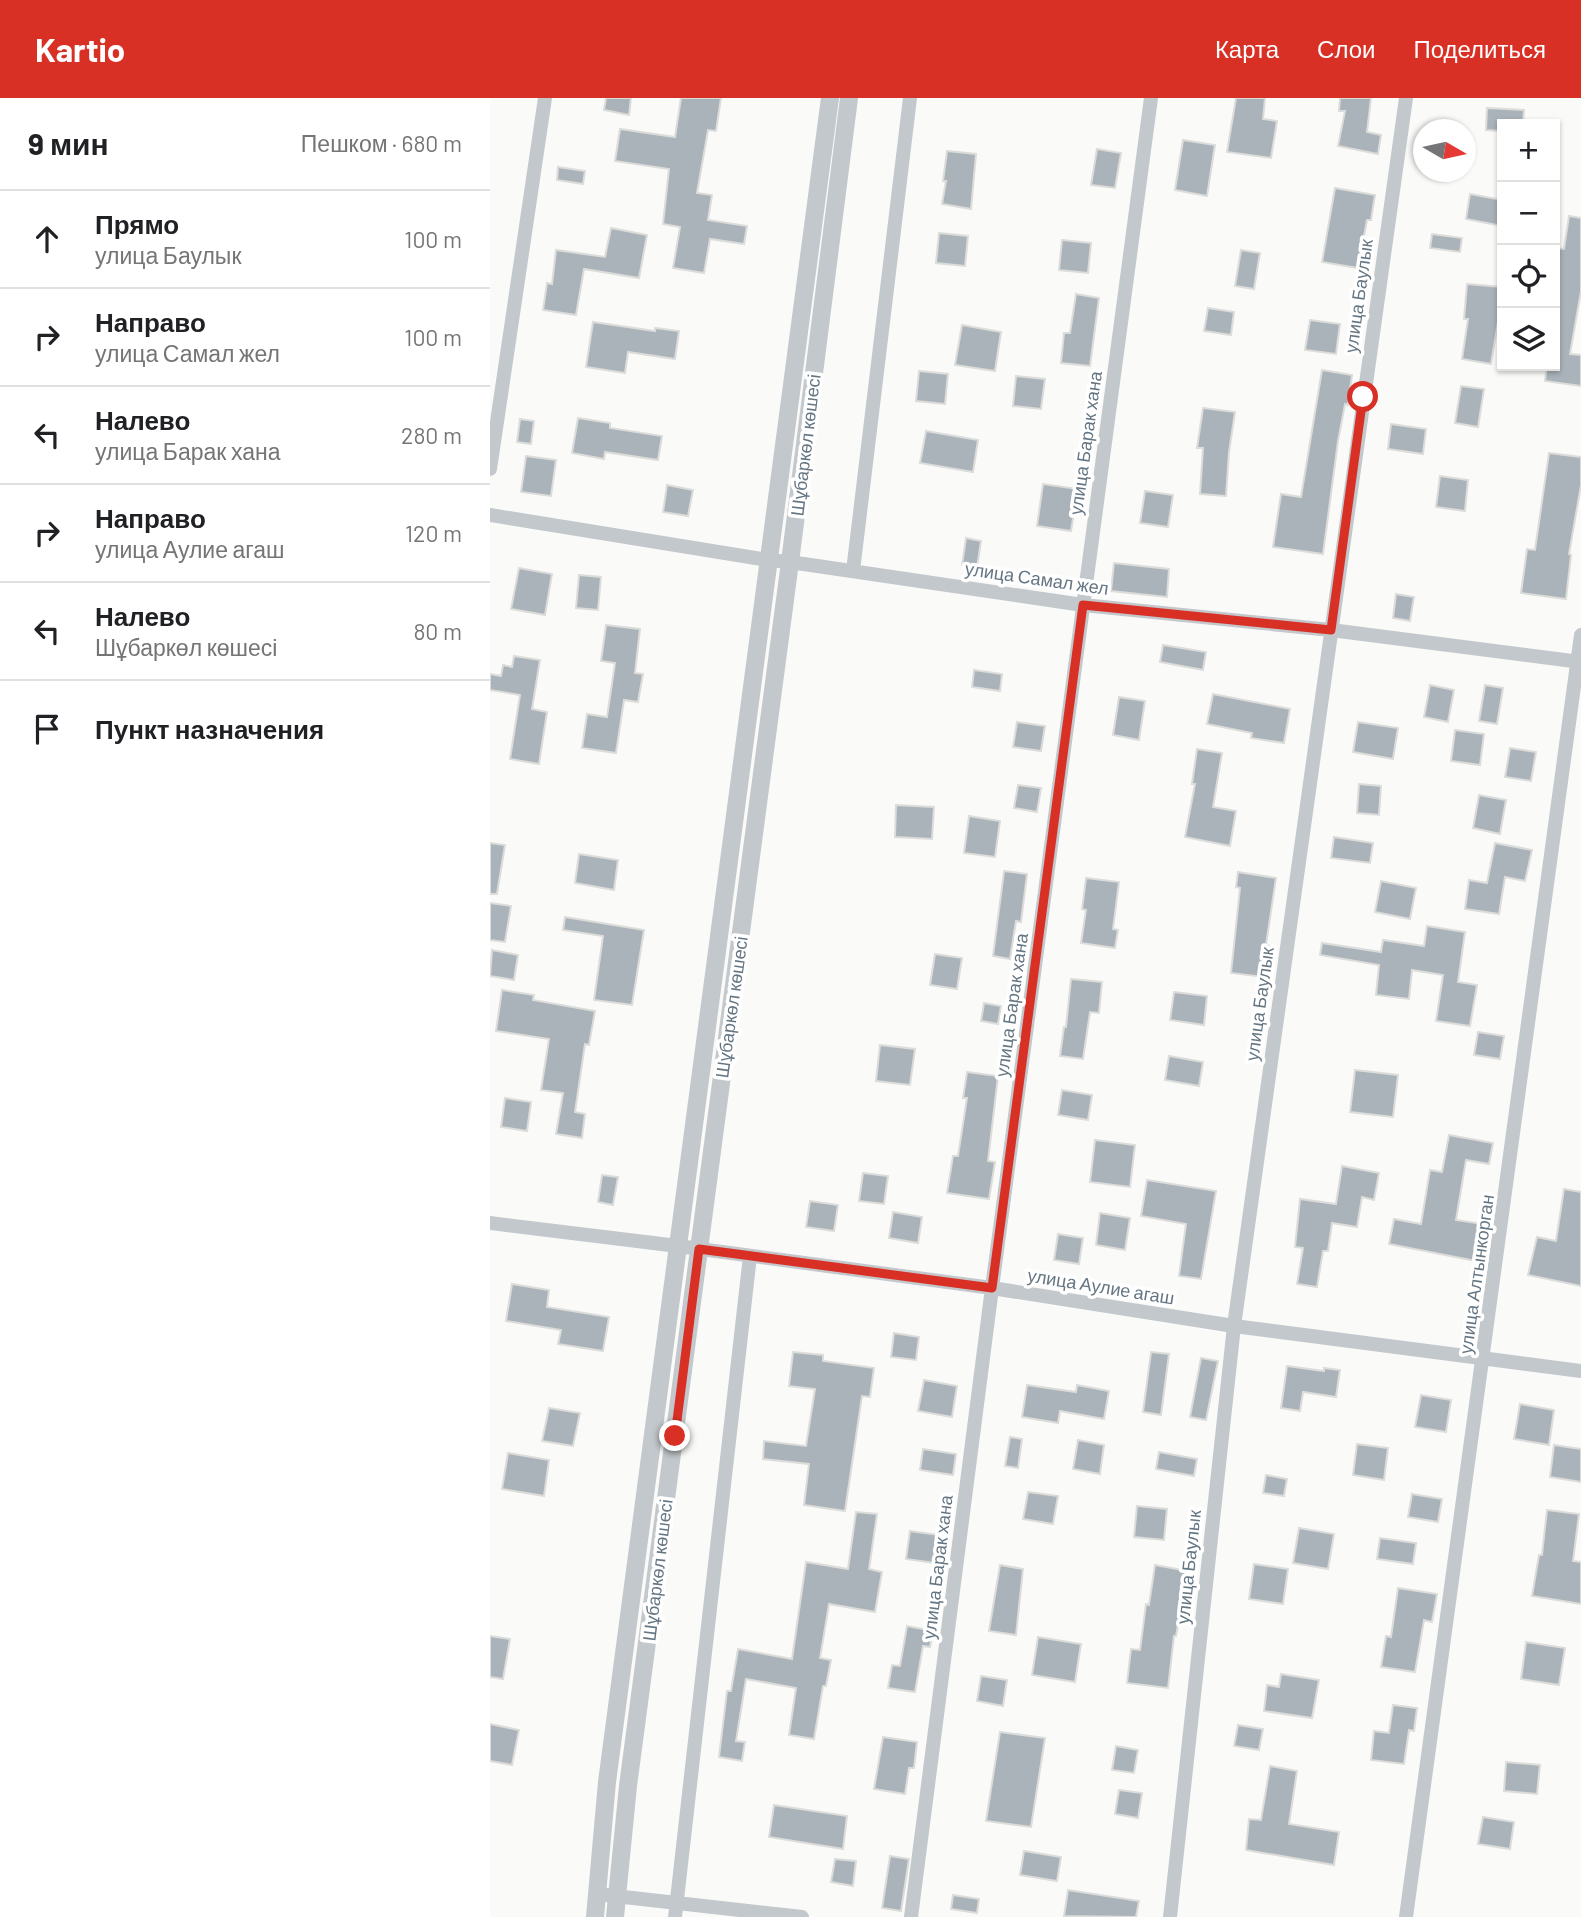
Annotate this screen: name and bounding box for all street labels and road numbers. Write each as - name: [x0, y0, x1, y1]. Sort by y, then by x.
- street label: улица Баулык: [1339, 238, 1377, 354]
- street label: улица Барак хана: [1064, 369, 1106, 516]
- street label: Шұбаркөл көшесі: [785, 373, 825, 517]
- street label: улица Самал жел: [964, 557, 1110, 599]
- street label: улица Барак хана: [990, 931, 1032, 1078]
- street label: Шұбаркөл көшесі: [710, 935, 752, 1079]
- street label: улица Баулык: [1240, 946, 1278, 1062]
- street label: улица Алтынкорган: [1454, 1193, 1498, 1355]
- street label: улица Аулие агаш: [1026, 1264, 1176, 1308]
- street label: улица Барак хана: [917, 1493, 957, 1640]
- street label: Шұбаркөл көшесі: [637, 1498, 677, 1642]
- street label: улица Баулык: [1171, 1509, 1205, 1625]

